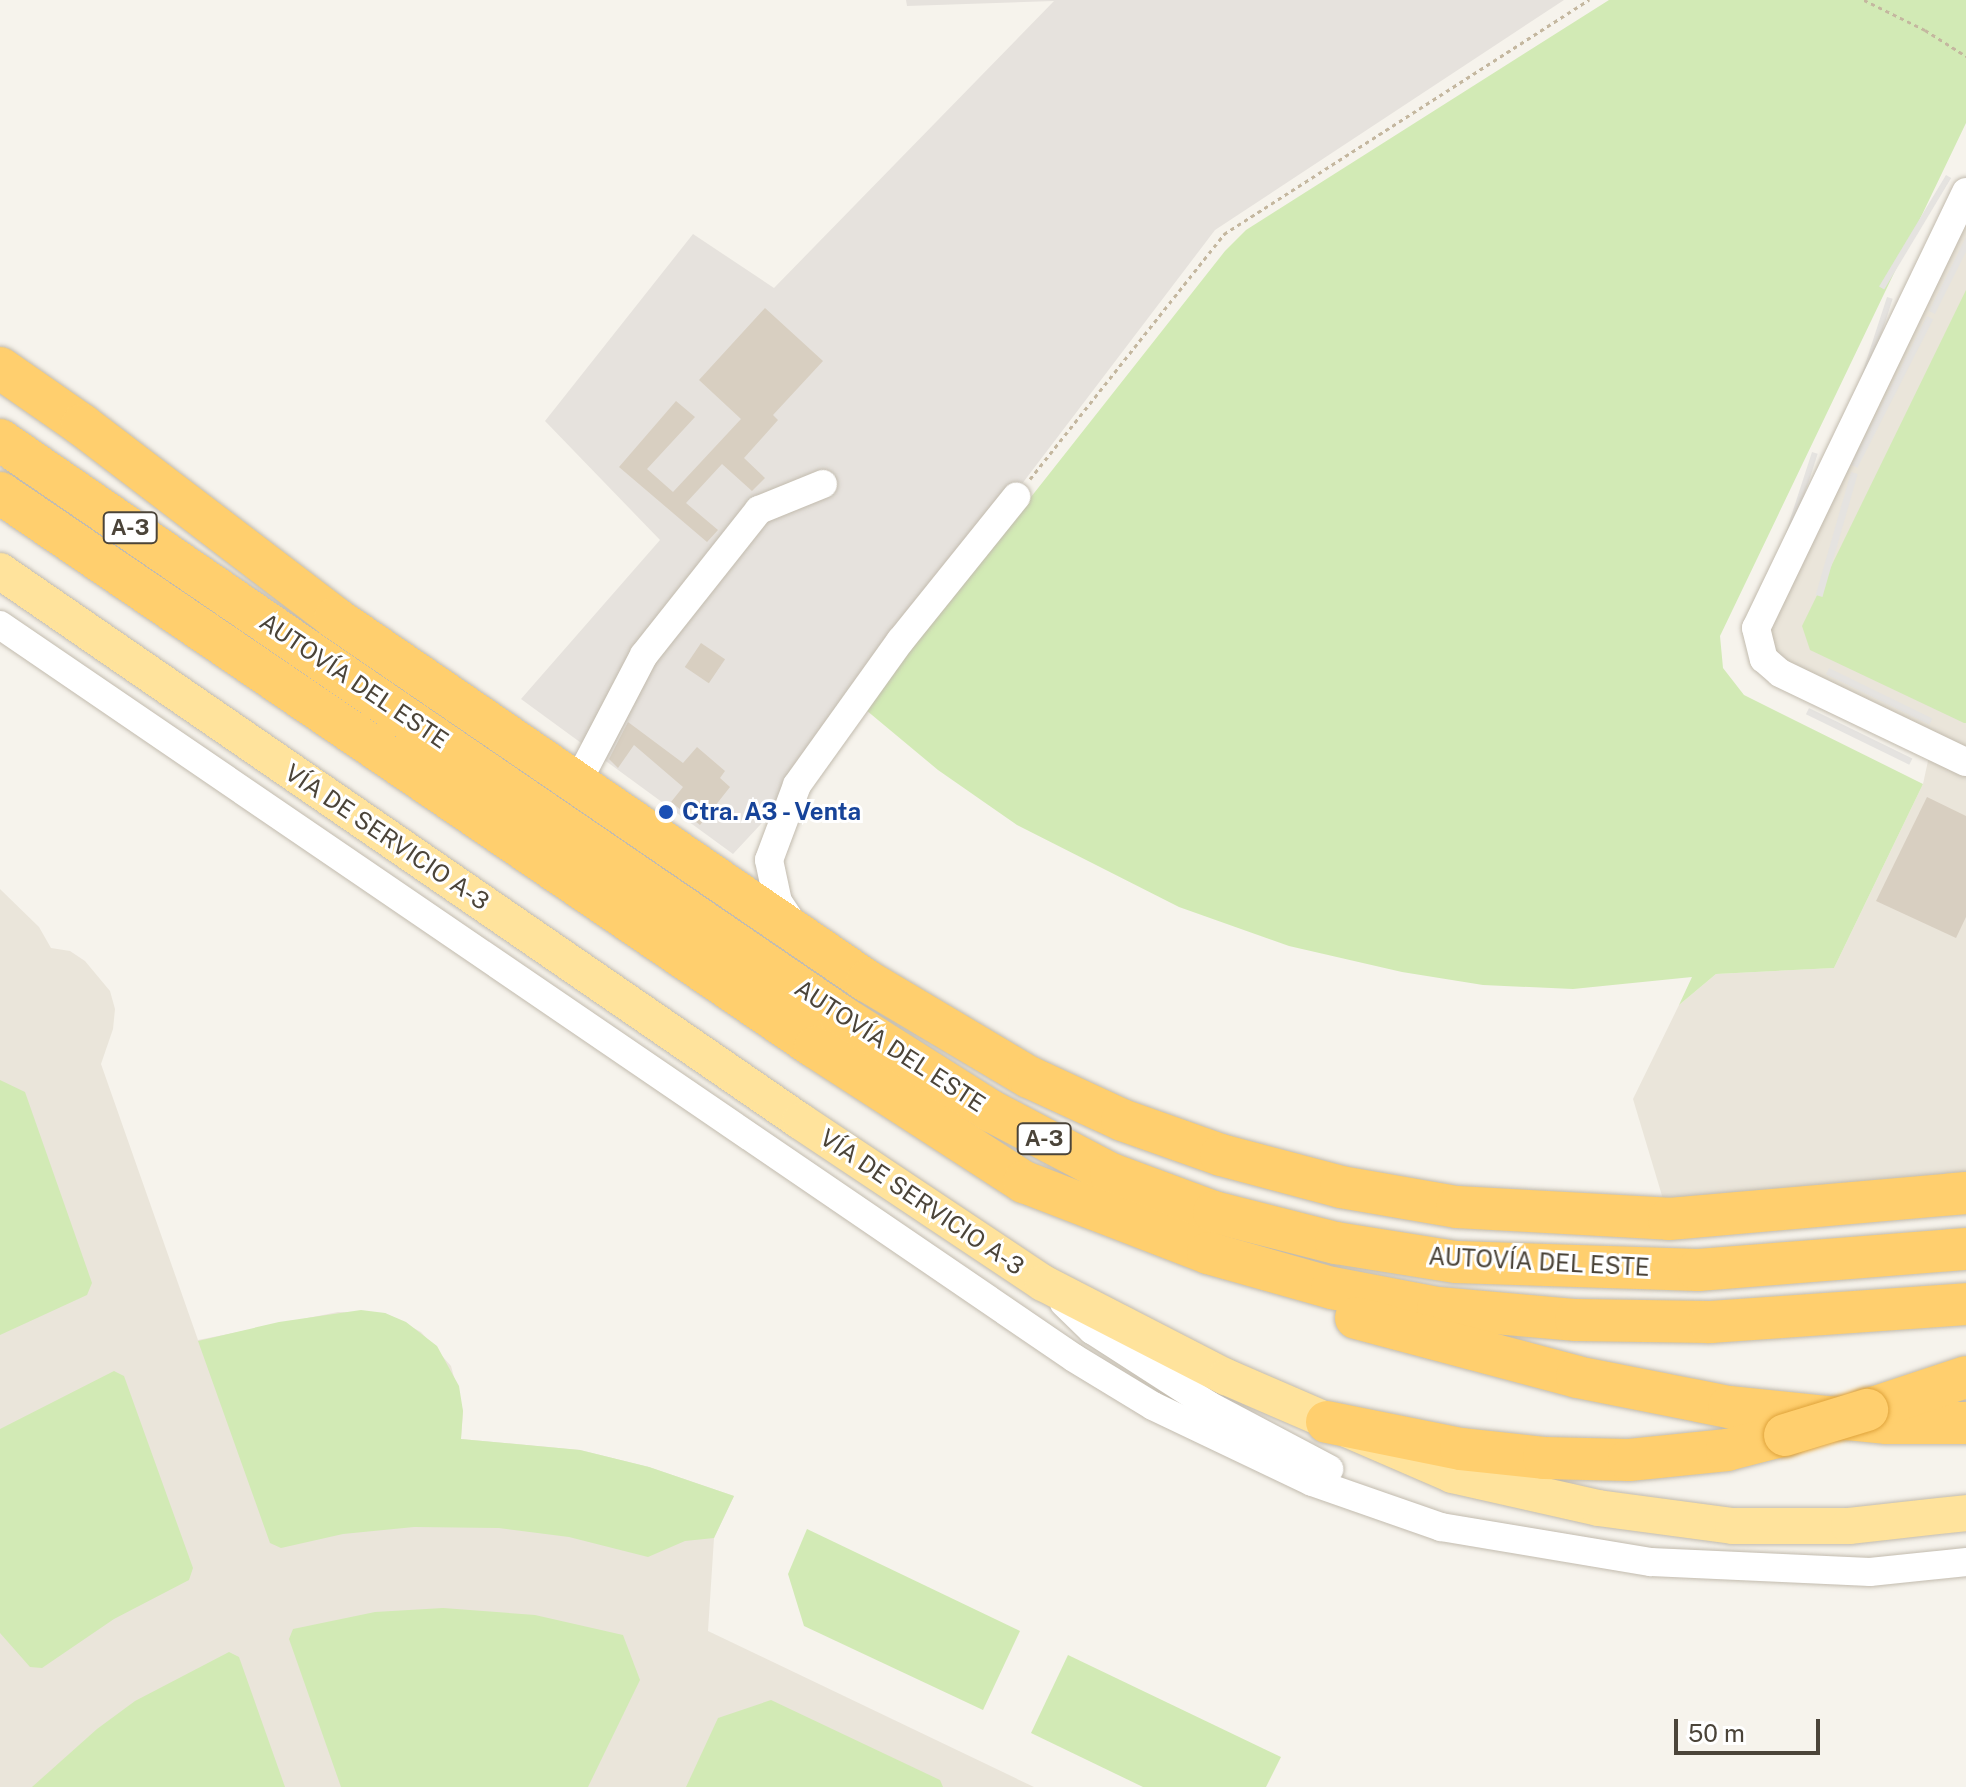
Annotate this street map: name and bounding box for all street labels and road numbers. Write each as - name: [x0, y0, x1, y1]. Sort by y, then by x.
- road number: A-3: [102, 510, 158, 546]
- street label: AUTOVÍA DEL ESTE: [254, 607, 454, 755]
- street label: VÍA DE SERVICIO A-3: [279, 758, 495, 916]
- street label: AUTOVÍA DEL ESTE: [789, 974, 991, 1118]
- road number: A-3: [1016, 1121, 1072, 1157]
- street label: VÍA DE SERVICIO A-3: [814, 1123, 1030, 1281]
- street label: AUTOVÍA DEL ESTE: [1428, 1242, 1650, 1282]

